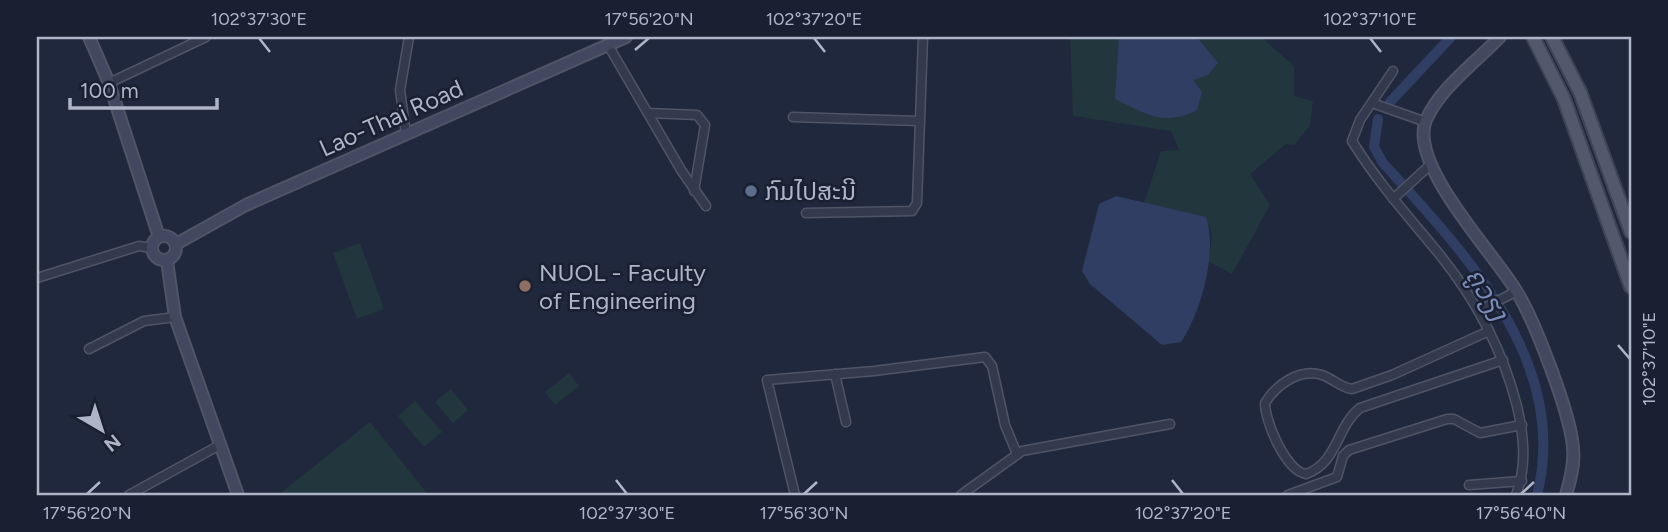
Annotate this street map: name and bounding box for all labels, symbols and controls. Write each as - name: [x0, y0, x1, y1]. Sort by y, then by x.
- text: 102°37'30"E: [211, 8, 307, 30]
- text: 17°56'20"N: [604, 8, 694, 30]
- text: 102°37'20"E: [766, 8, 862, 30]
- text: 102°37'10"E: [1323, 8, 1417, 30]
- scale bar: [70, 66, 217, 110]
- street label: Lao-Thai Road: [315, 73, 467, 163]
- text: 100 m: [80, 78, 139, 103]
- place label: ກົມໄປສະນີ: [765, 177, 856, 206]
- marker: ກົມໄປສະນີ: [743, 183, 759, 199]
- place label: NUOL - Faculty of Engineering: [539, 258, 706, 315]
- water label: ຄູວຽງ: [1458, 262, 1516, 328]
- marker: NUOL - Faculty of Engineering: [517, 278, 533, 294]
- text: 102°37'10"E: [1638, 312, 1660, 406]
- north arrow: [66, 396, 136, 466]
- text: N: [99, 429, 125, 456]
- text: 17°56'20"N: [42, 502, 132, 524]
- text: 102°37'30"E: [579, 502, 675, 524]
- text: 17°56'30"N: [760, 502, 848, 524]
- text: 102°37'20"E: [1135, 502, 1231, 524]
- text: 17°56'40"N: [1476, 502, 1566, 524]

